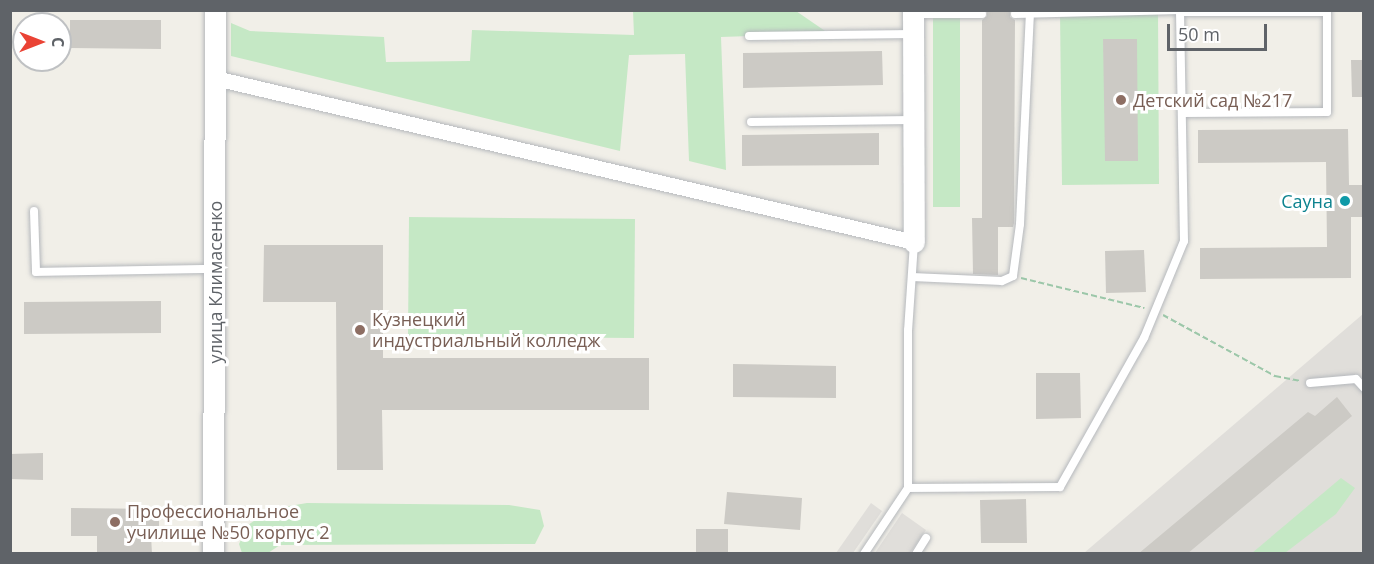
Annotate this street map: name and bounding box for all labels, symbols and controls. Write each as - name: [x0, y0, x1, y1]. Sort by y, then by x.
- north arrow: [12, 12, 72, 72]
- scale bar: [1170, 12, 1270, 50]
- text: 50 m: [1178, 22, 1220, 46]
- text: С: [47, 37, 69, 47]
- place label: Детский сад №217: [1133, 89, 1292, 111]
- marker: Детский сад №217: [1114, 93, 1128, 107]
- place label: Сауна: [1281, 190, 1333, 212]
- marker: Сауна: [1338, 194, 1352, 208]
- street label: улица Климасенко: [204, 201, 226, 363]
- place label: Кузнецкий индустриальный колледж: [372, 309, 600, 352]
- marker: Кузнецкий индустриальный колледж: [353, 323, 367, 337]
- place label: Профессиональное училище №50 корпус 2: [127, 501, 330, 544]
- marker: Профессиональное училище №50 корпус 2: [108, 515, 122, 529]

